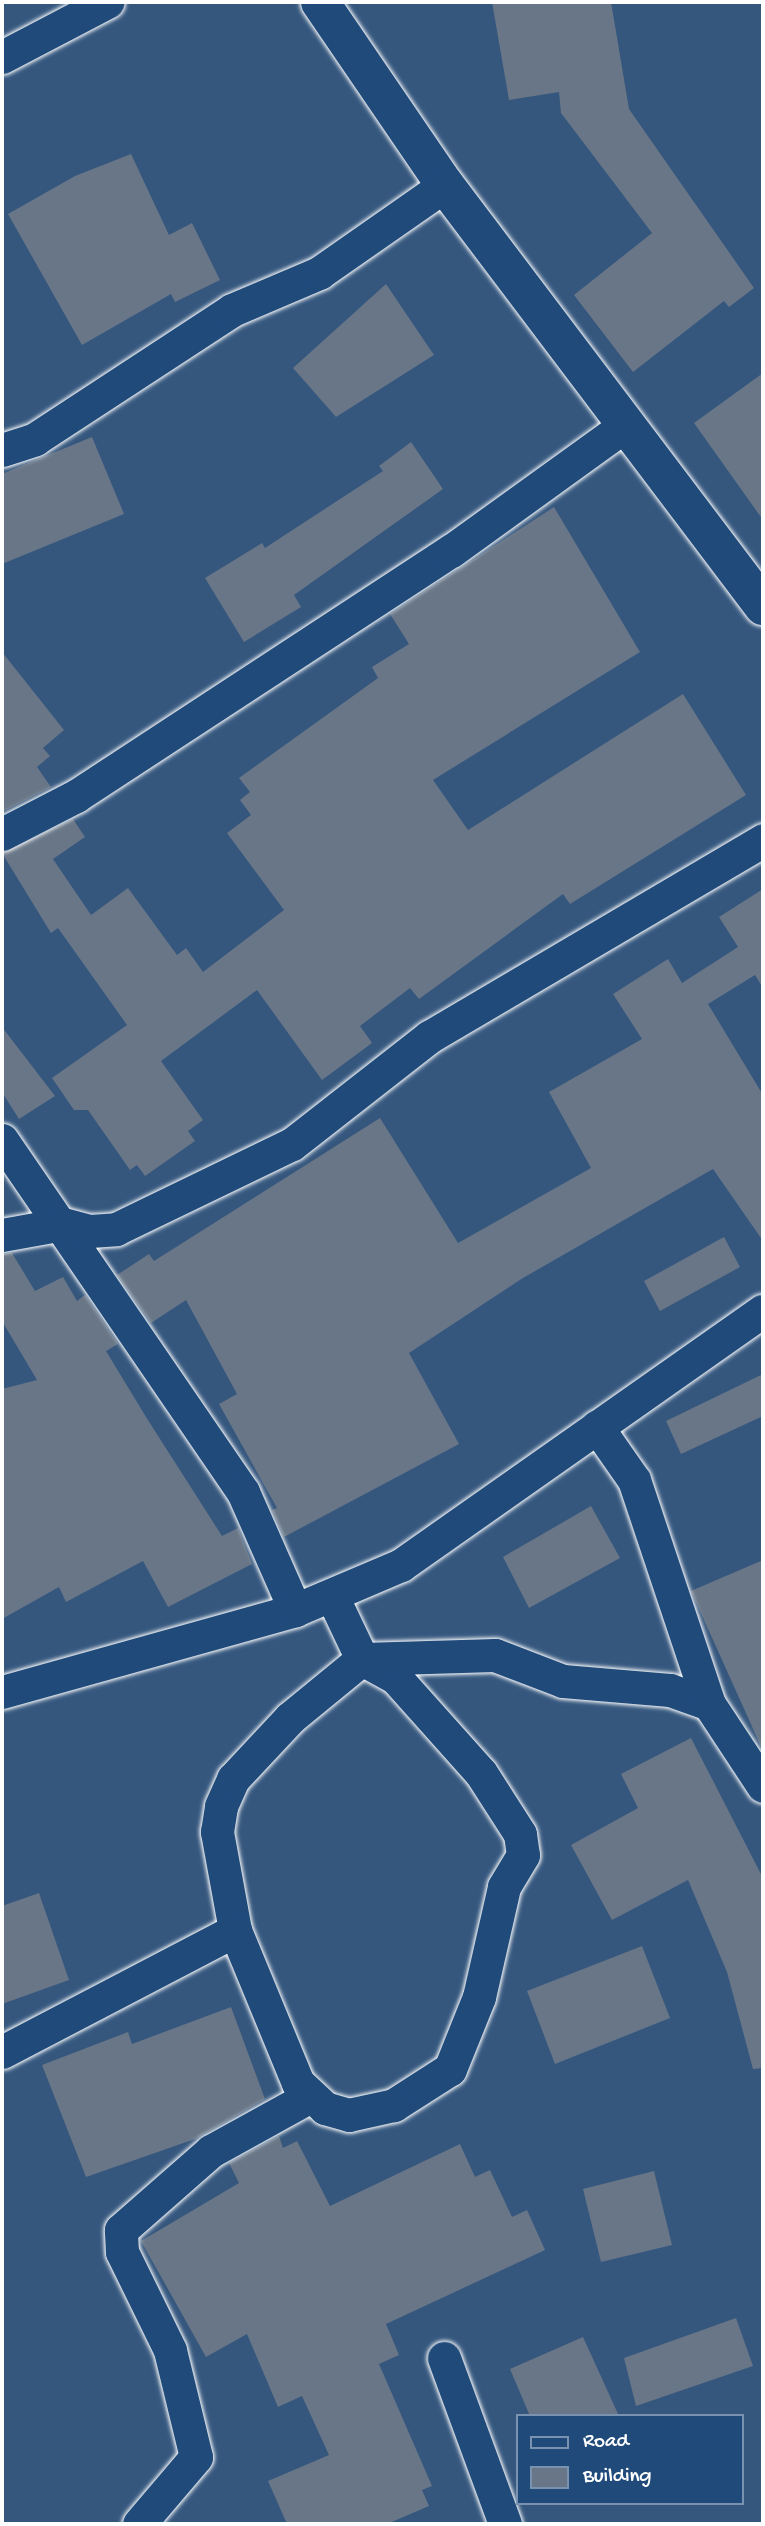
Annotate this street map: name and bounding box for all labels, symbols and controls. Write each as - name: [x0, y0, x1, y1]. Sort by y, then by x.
- legend: [516, 2414, 744, 2505]
- text: Road: [583, 2430, 629, 2455]
- text: Building: [583, 2465, 652, 2490]

